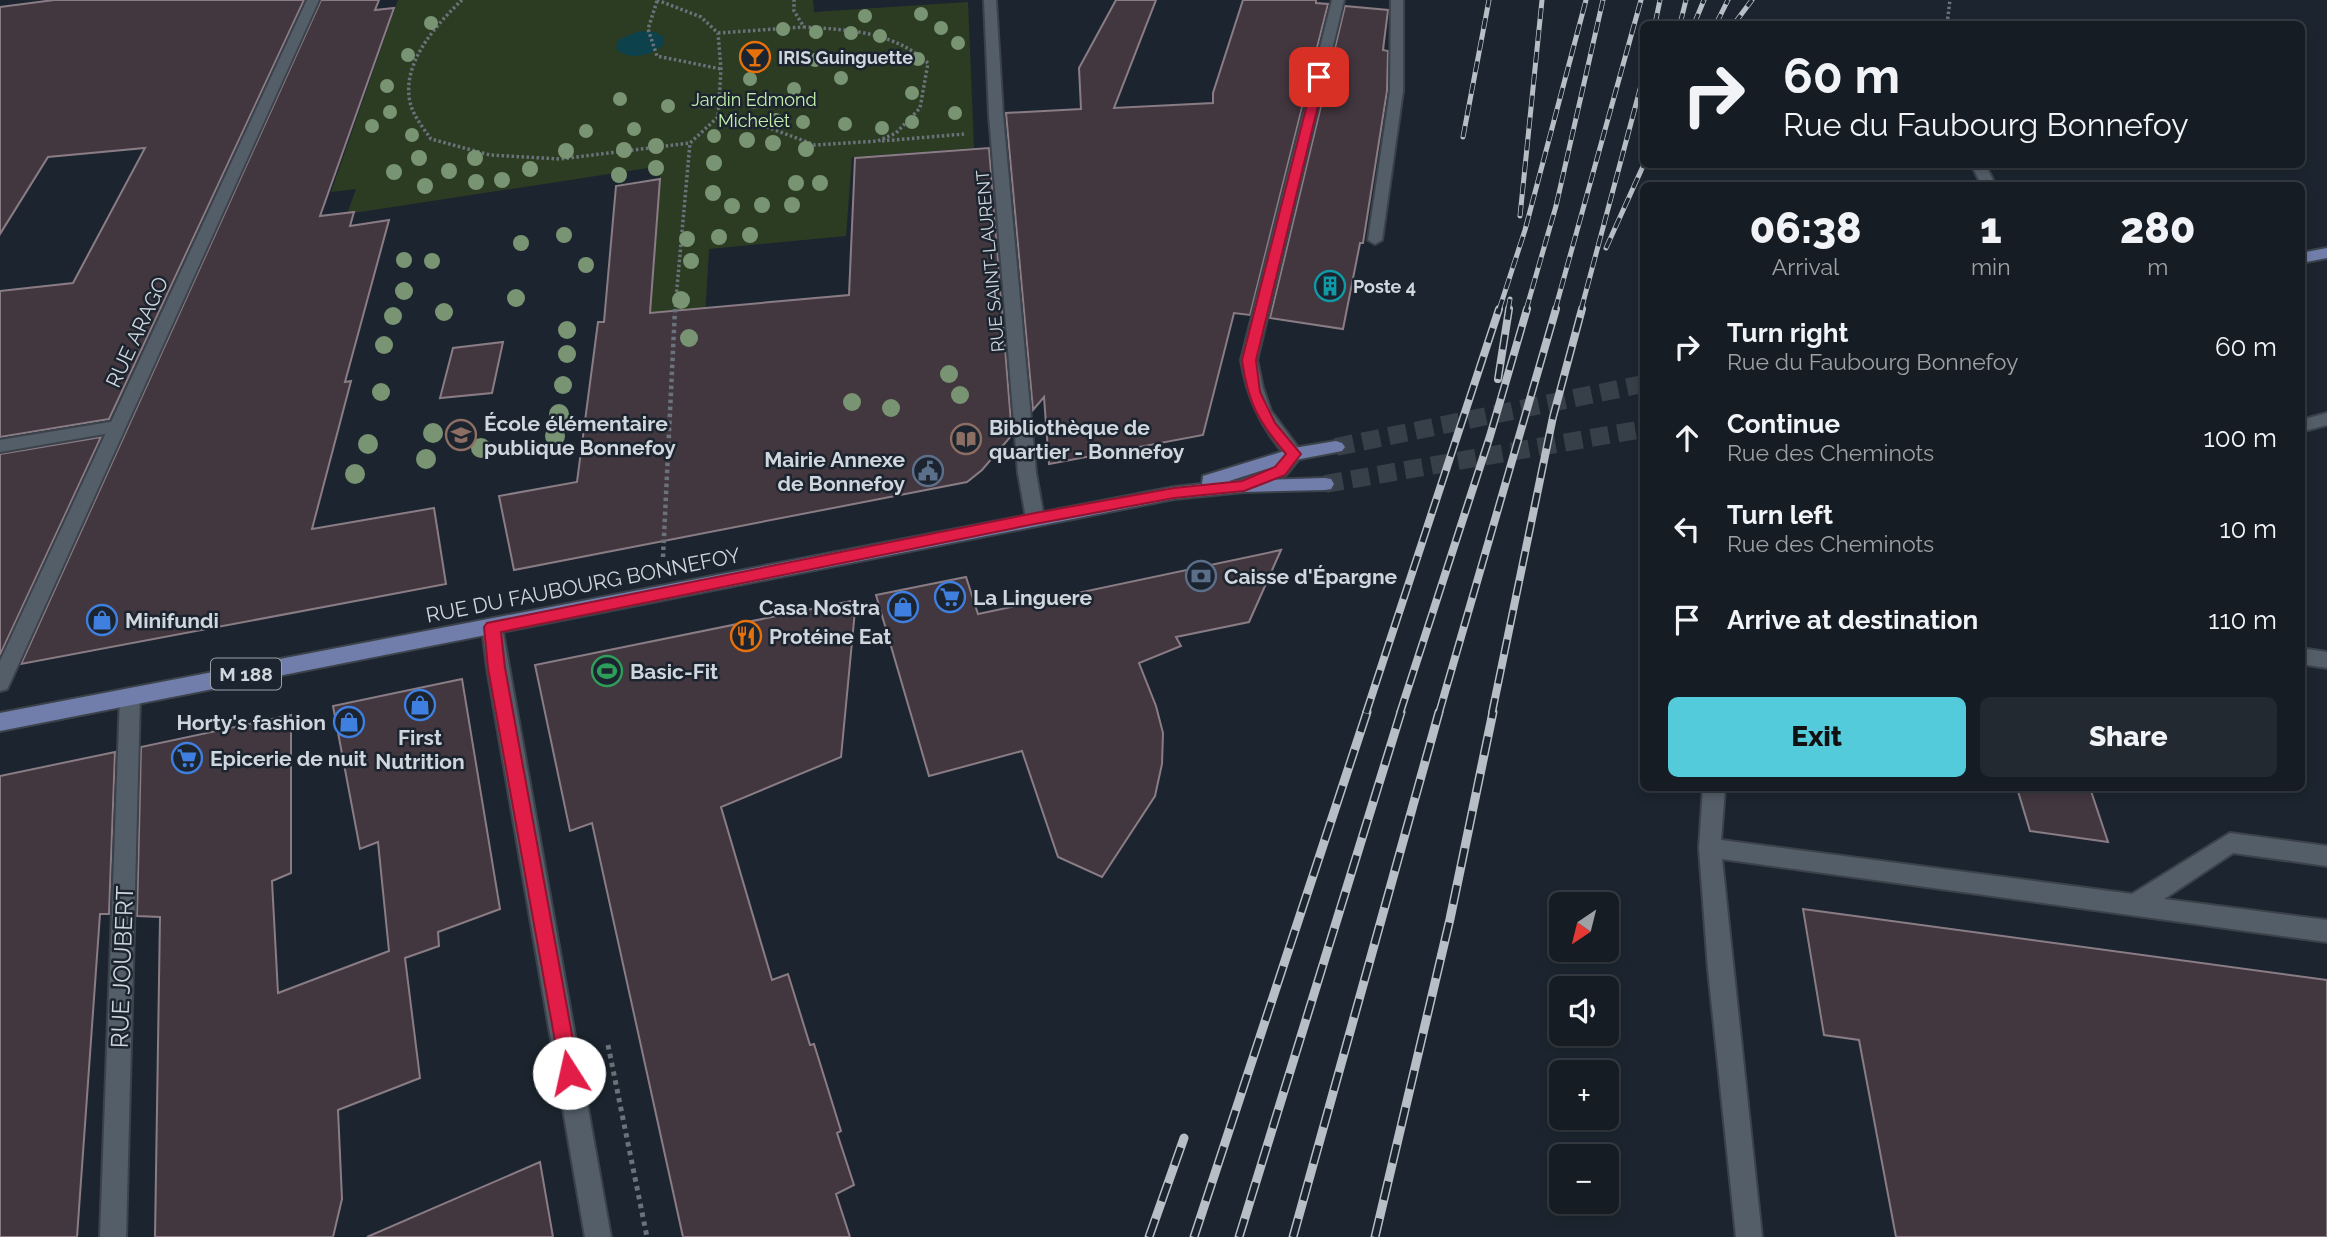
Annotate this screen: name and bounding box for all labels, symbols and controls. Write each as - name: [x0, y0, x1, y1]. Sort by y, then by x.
- bar icon: IRIS Guinguette: [738, 40, 772, 74]
- place label: IRIS Guinguette: [778, 47, 913, 68]
- pin: [1289, 47, 1349, 107]
- text: 60 m: [1783, 47, 1900, 104]
- icon: right: [1668, 49, 1759, 140]
- icon: arrive: [1300, 58, 1338, 96]
- park label: Jardin Edmond Michelet: [691, 89, 817, 131]
- text: Rue du Faubourg Bonnefoy: [1783, 106, 2189, 143]
- street label: RUE SAINT-LAURENT: [972, 169, 1008, 353]
- text: 06:38: [1749, 204, 1862, 253]
- text: 1: [1980, 204, 2002, 253]
- text: 280: [2120, 204, 2196, 253]
- text: Arrival: [1772, 253, 1839, 280]
- text: min: [1971, 253, 2011, 280]
- text: m: [2147, 253, 2168, 280]
- building icon: Poste 4: [1313, 269, 1347, 303]
- street label: RUE ARAGO: [100, 273, 174, 391]
- place label: Poste 4: [1353, 276, 1416, 297]
- text: Turn right: [1727, 318, 1848, 348]
- icon: right: [1668, 328, 1706, 366]
- text: 60 m: [2215, 332, 2277, 362]
- text: Rue du Faubourg Bonnefoy: [1727, 348, 2018, 375]
- text: Continue: [1727, 409, 1840, 439]
- place label: École élémentaire publique Bonnefoy: [484, 411, 676, 460]
- place label: Bibliothèque de quartier - Bonnefoy: [989, 415, 1185, 464]
- school or university icon: École élémentaire publique Bonnefoy: [444, 418, 478, 452]
- icon: ahead: [1668, 419, 1706, 457]
- library icon: Bibliothèque de quartier - Bonnefoy: [949, 422, 983, 456]
- text: 100 m: [2204, 423, 2277, 453]
- text: Rue des Cheminots: [1727, 439, 1934, 466]
- place label: Mairie Annexe de Bonnefoy: [764, 447, 905, 496]
- public building icon: Mairie Annexe de Bonnefoy: [911, 454, 945, 488]
- text: Turn left: [1727, 500, 1833, 530]
- icon: left: [1668, 510, 1706, 548]
- text: 10 m: [2219, 514, 2277, 544]
- text: Rue des Cheminots: [1727, 530, 1934, 557]
- street label: RUE DU FAUBOURG BONNEFOY: [424, 542, 743, 628]
- bank icon: Caisse d'Épargne: [1184, 559, 1218, 593]
- place label: Caisse d'Épargne: [1224, 564, 1398, 589]
- supermarket icon: La Linguere: [933, 580, 967, 614]
- place label: La Linguere: [973, 585, 1093, 610]
- shop icon: Casa Nostra: [886, 590, 920, 624]
- place label: Casa Nostra: [759, 595, 880, 620]
- icon: arrive: [1668, 601, 1706, 639]
- shop icon: Minifundi: [85, 603, 119, 637]
- text: Arrive at destination: [1727, 605, 1978, 635]
- text: 110 m: [2208, 605, 2277, 635]
- place label: Minifundi: [125, 608, 219, 633]
- restaurant icon: Protéine Eat: [729, 619, 763, 653]
- place label: Protéine Eat: [769, 624, 891, 649]
- sports icon: Basic-Fit: [590, 654, 624, 688]
- road number: M 188: [211, 659, 281, 690]
- place label: Basic-Fit: [630, 659, 718, 684]
- shop icon: First Nutrition: [403, 688, 437, 722]
- button: Exit: [1668, 697, 1966, 777]
- button: Share: [1980, 697, 2277, 777]
- shop icon: Horty's fashion: [332, 705, 366, 739]
- place label: Horty's fashion: [176, 710, 326, 735]
- place label: First Nutrition: [375, 725, 465, 774]
- supermarket icon: Epicerie de nuit: [170, 741, 204, 775]
- place label: Epicerie de nuit: [210, 746, 367, 771]
- street label: RUE JOUBERT: [105, 885, 139, 1049]
- north arrow: [1549, 892, 1619, 962]
- map controls: [1549, 892, 1619, 1214]
- button: sound: [1549, 976, 1619, 1046]
- position arrow: [532, 1036, 606, 1110]
- button: +: [1549, 1060, 1619, 1130]
- button: −: [1549, 1144, 1619, 1214]

